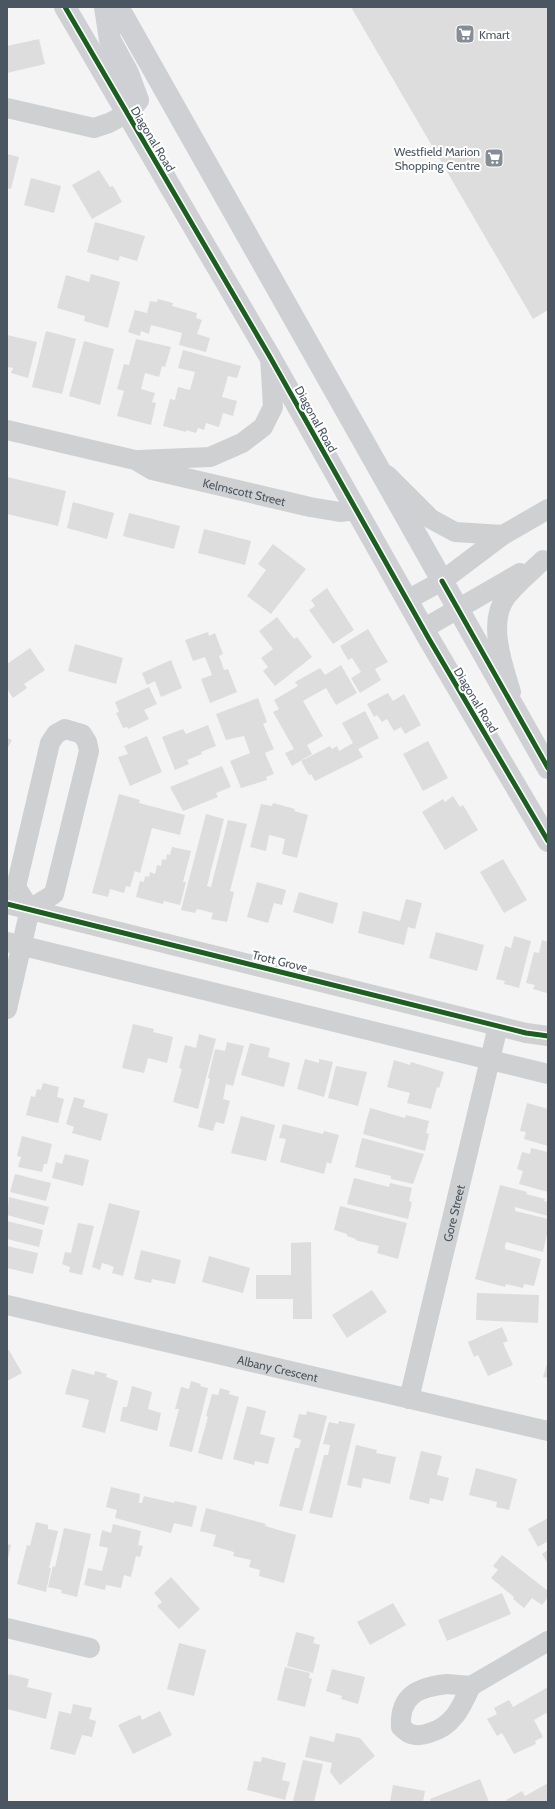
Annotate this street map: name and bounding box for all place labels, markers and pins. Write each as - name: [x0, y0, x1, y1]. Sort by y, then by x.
- supermarket icon: Kmart: [454, 23, 476, 45]
- place label: Kmart: [479, 27, 510, 42]
- place label: Westfield Marion Shopping Centre: [394, 144, 480, 173]
- supermarket icon: Westfield Marion Shopping Centre: [483, 147, 505, 169]

